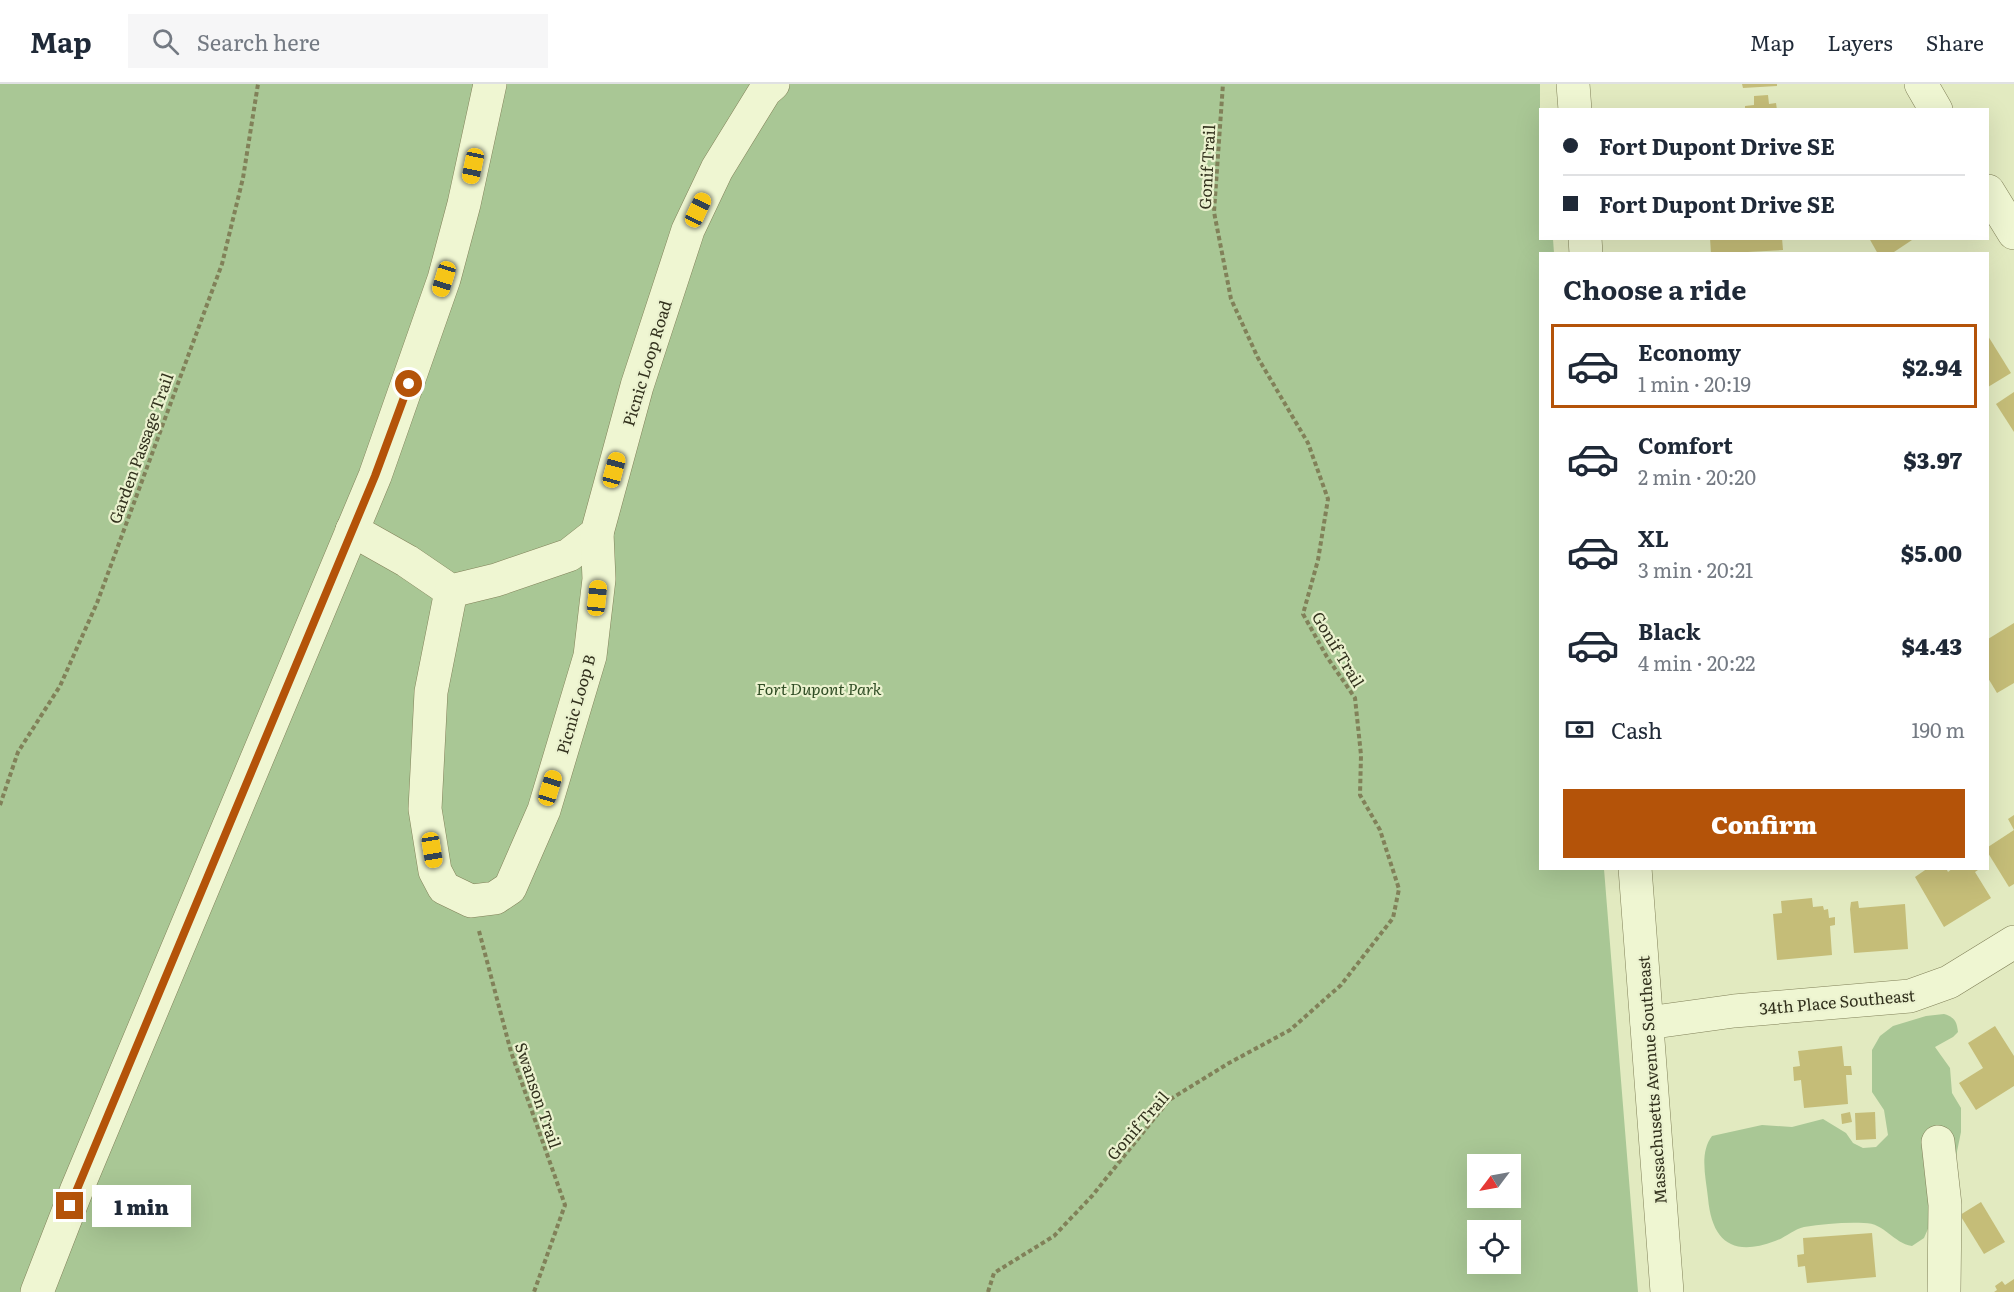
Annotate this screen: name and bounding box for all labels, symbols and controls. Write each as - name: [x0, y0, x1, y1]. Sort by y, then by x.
- search box: [128, 14, 548, 68]
- text: Map: [30, 20, 92, 62]
- icon: search: [149, 25, 182, 58]
- text: Search here: [197, 25, 320, 58]
- text: Map: [1750, 26, 1795, 57]
- text: Layers: [1828, 26, 1893, 57]
- text: Share: [1926, 26, 1984, 57]
- street label: Gonif Trail: [1192, 124, 1220, 210]
- text: Fort Dupont Drive SE: [1599, 129, 1835, 162]
- car: [460, 147, 486, 185]
- text: Fort Dupont Drive SE: [1599, 187, 1835, 220]
- car: [682, 190, 714, 230]
- car: [430, 259, 458, 299]
- text: Choose a ride: [1563, 268, 1746, 308]
- street label: Picnic Loop Road: [615, 297, 677, 429]
- text: Economy: [1638, 335, 1741, 368]
- icon: car: [1566, 339, 1620, 393]
- text: $2.94: [1902, 350, 1962, 383]
- text: 1 min · 20:19: [1638, 368, 1751, 398]
- street label: Garden Passage Trail: [102, 369, 178, 527]
- route start: [395, 370, 422, 397]
- text: Comfort: [1638, 428, 1733, 461]
- icon: car: [1566, 432, 1620, 486]
- text: $3.97: [1903, 443, 1962, 476]
- car: [601, 450, 627, 490]
- text: 2 min · 20:20: [1638, 461, 1756, 491]
- text: XL: [1638, 521, 1669, 554]
- icon: car: [1566, 525, 1620, 579]
- text: $5.00: [1901, 536, 1962, 569]
- text: 3 min · 20:21: [1638, 554, 1753, 584]
- car: [586, 579, 608, 617]
- street label: Gonif Trail: [1307, 606, 1371, 692]
- text: Black: [1638, 614, 1700, 647]
- icon: car: [1566, 618, 1620, 672]
- text: $4.43: [1901, 629, 1962, 662]
- text: 4 min · 20:22: [1638, 647, 1755, 677]
- street label: Picnic Loop B: [549, 651, 601, 757]
- park label: Fort Dupont Park: [756, 676, 882, 700]
- icon: cash: [1563, 713, 1596, 746]
- text: Cash: [1611, 713, 1662, 746]
- text: 190 m: [1911, 714, 1965, 744]
- car: [536, 768, 564, 808]
- button: Confirm: [1563, 789, 1965, 858]
- car: [420, 831, 444, 869]
- street label: Massachusetts Avenue Southeast: [1630, 954, 1672, 1205]
- street label: 34th Place Southeast: [1758, 982, 1916, 1020]
- street label: Swanson Trail: [510, 1039, 568, 1151]
- street label: Gonif Trail: [1100, 1085, 1174, 1165]
- north arrow: [1467, 1154, 1521, 1208]
- map controls: [1467, 1154, 1521, 1274]
- callout: 1 min: [91, 1185, 190, 1227]
- text: 1 min: [114, 1191, 169, 1221]
- route end: [56, 1192, 83, 1219]
- button: locate: [1467, 1220, 1521, 1274]

